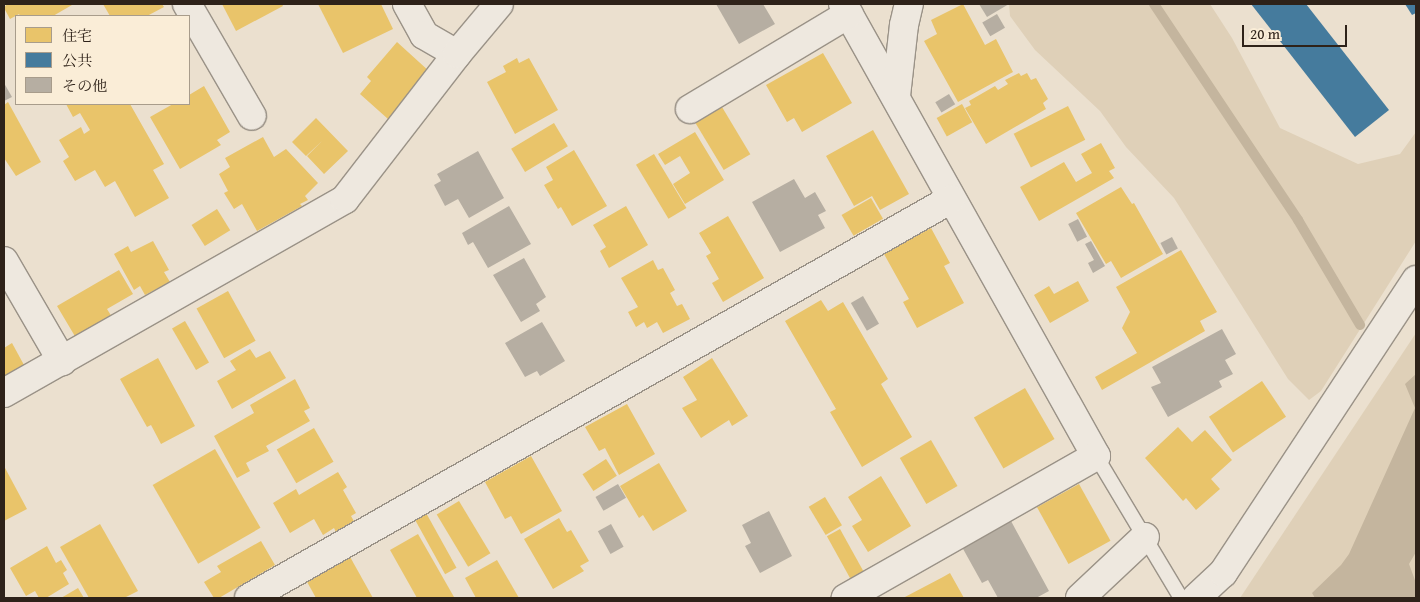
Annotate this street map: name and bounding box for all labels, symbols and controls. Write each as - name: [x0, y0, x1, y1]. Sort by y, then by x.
- legend: [15, 15, 190, 105]
- scale bar: [1245, 15, 1350, 47]
- text: 20 m: [1250, 23, 1280, 44]
- text: 住宅: [62, 25, 92, 46]
- text: 公共: [62, 50, 92, 71]
- text: その他: [62, 75, 107, 96]

